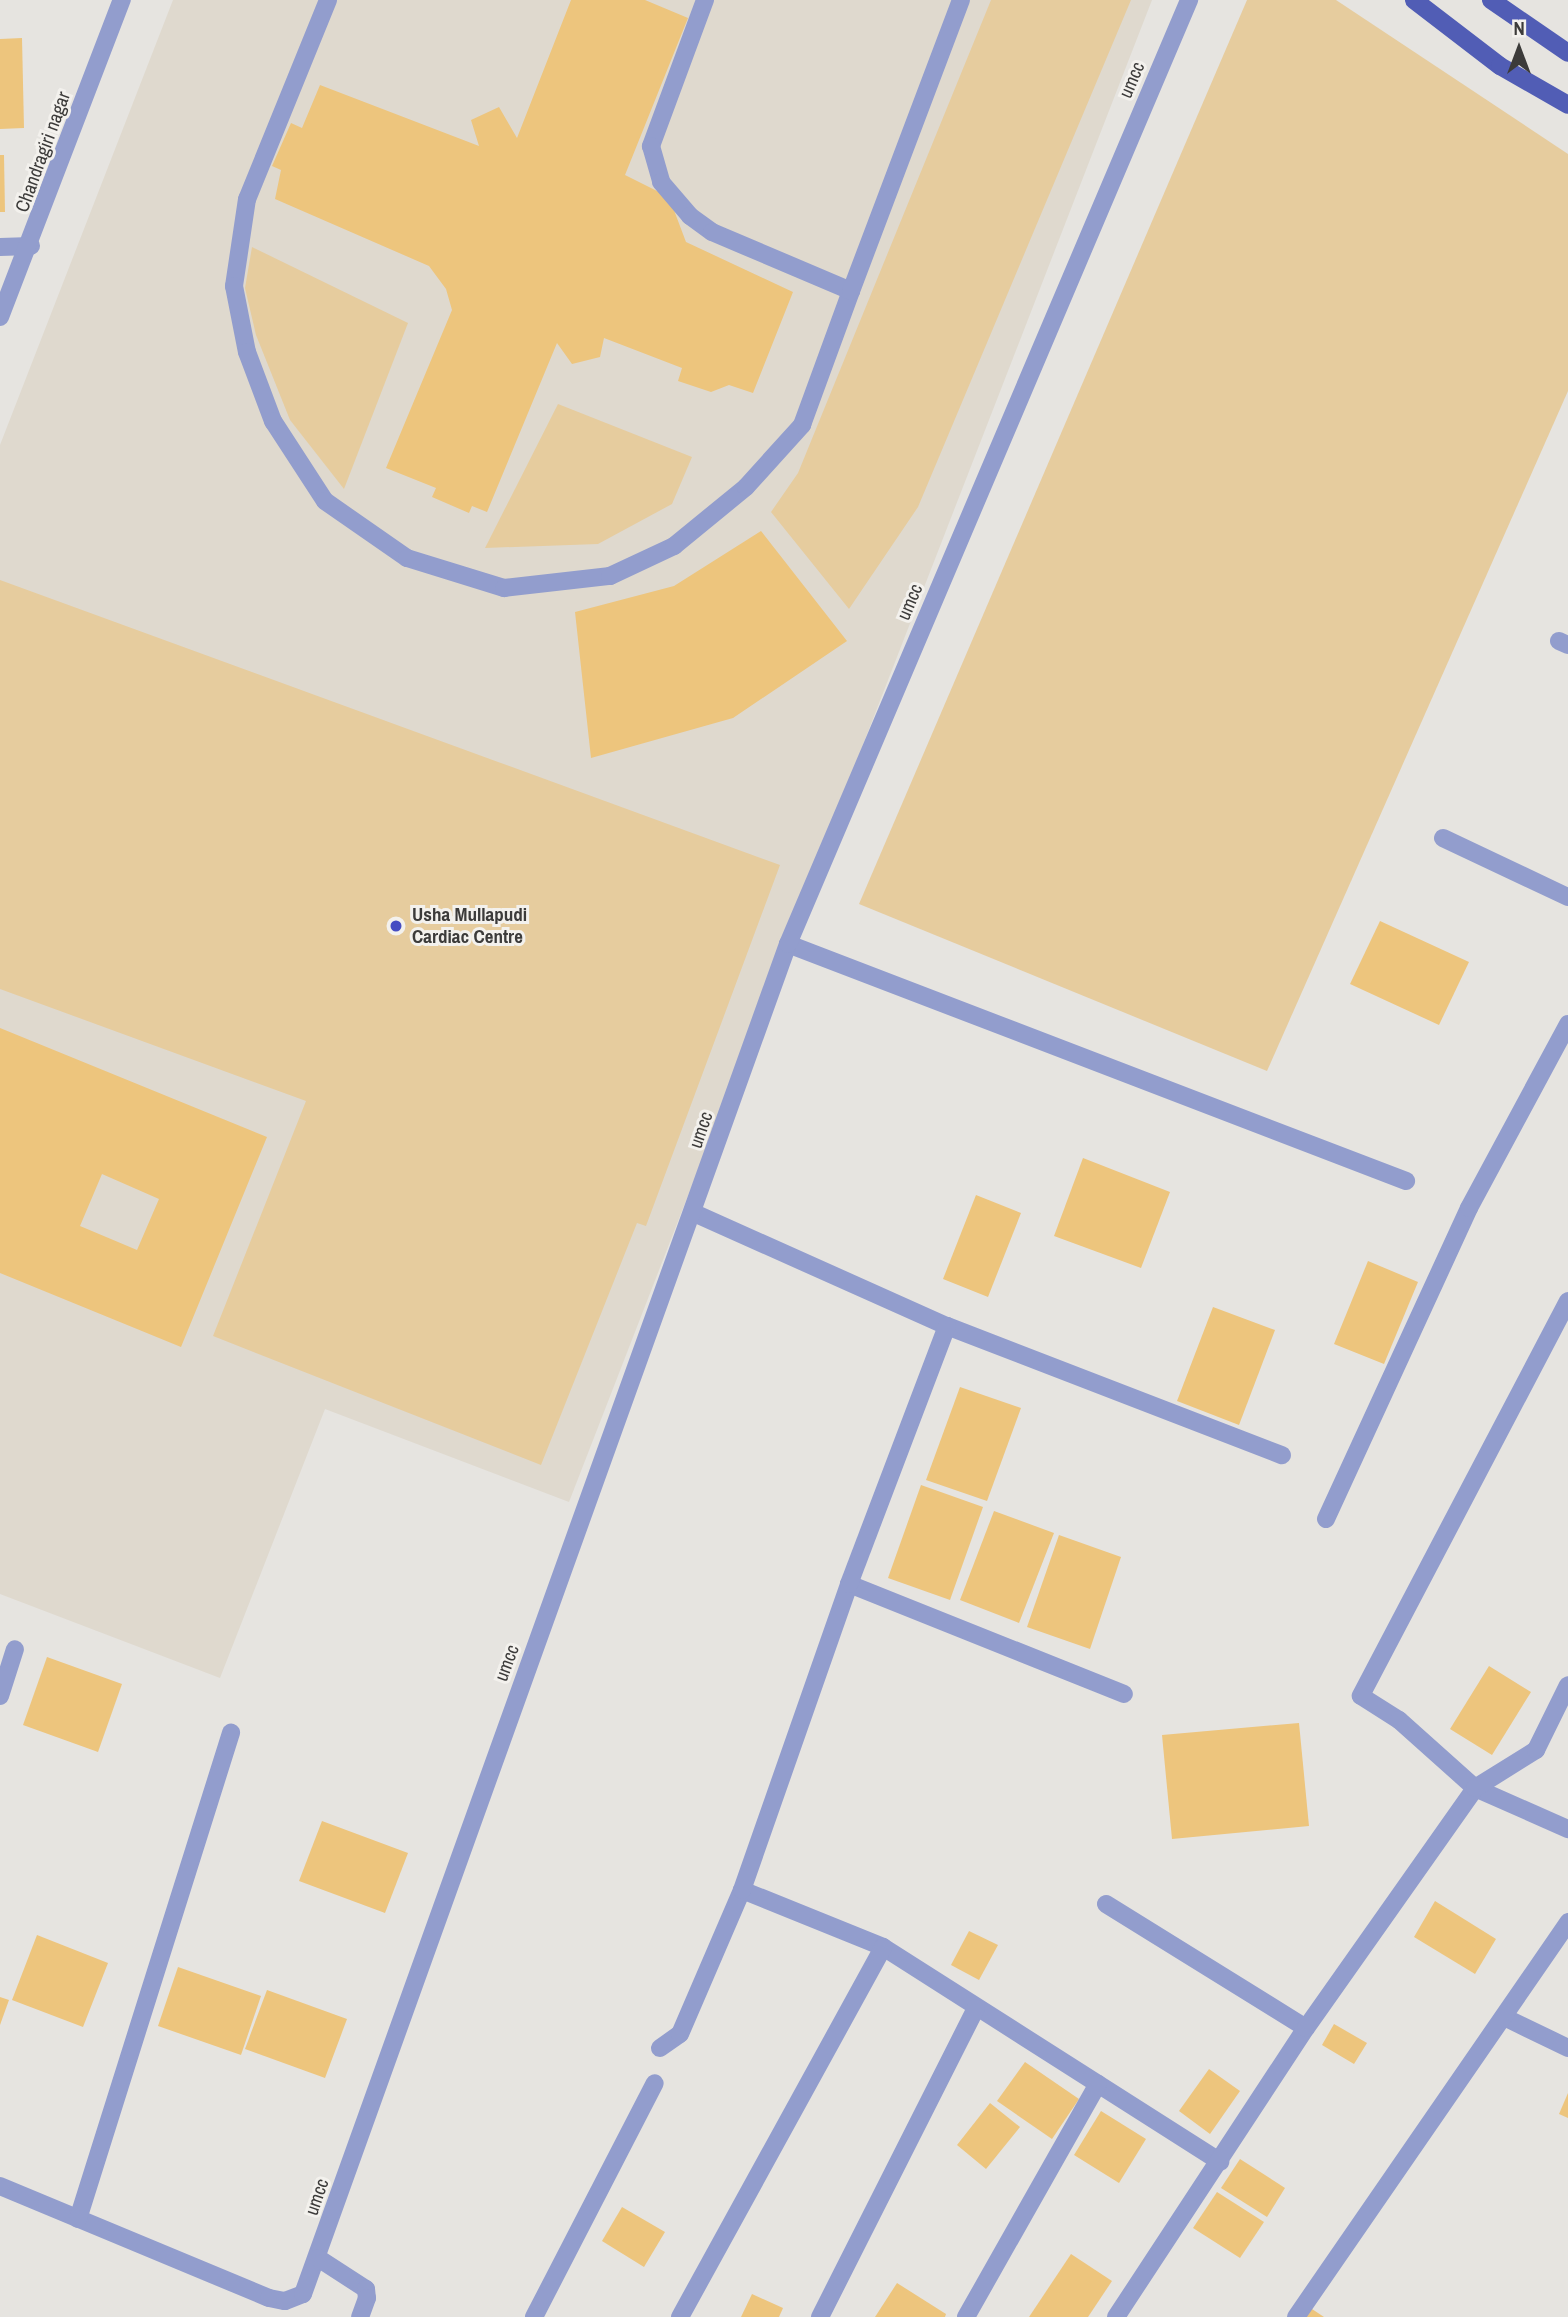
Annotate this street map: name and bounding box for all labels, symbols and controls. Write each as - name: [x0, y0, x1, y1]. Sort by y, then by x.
- north arrow: [1484, 14, 1554, 84]
- text: N: [1513, 15, 1525, 41]
- street label: umcc: [1114, 58, 1150, 102]
- street label: Chandragiri nagar: [11, 89, 75, 215]
- street label: umcc: [892, 580, 928, 624]
- place label: Usha Mullapudi Cardiac Centre: [412, 904, 527, 948]
- marker: Usha Mullapudi Cardiac Centre: [386, 916, 406, 936]
- street label: umcc: [684, 1109, 718, 1151]
- street label: umcc: [490, 1642, 524, 1684]
- street label: umcc: [300, 2176, 334, 2218]

